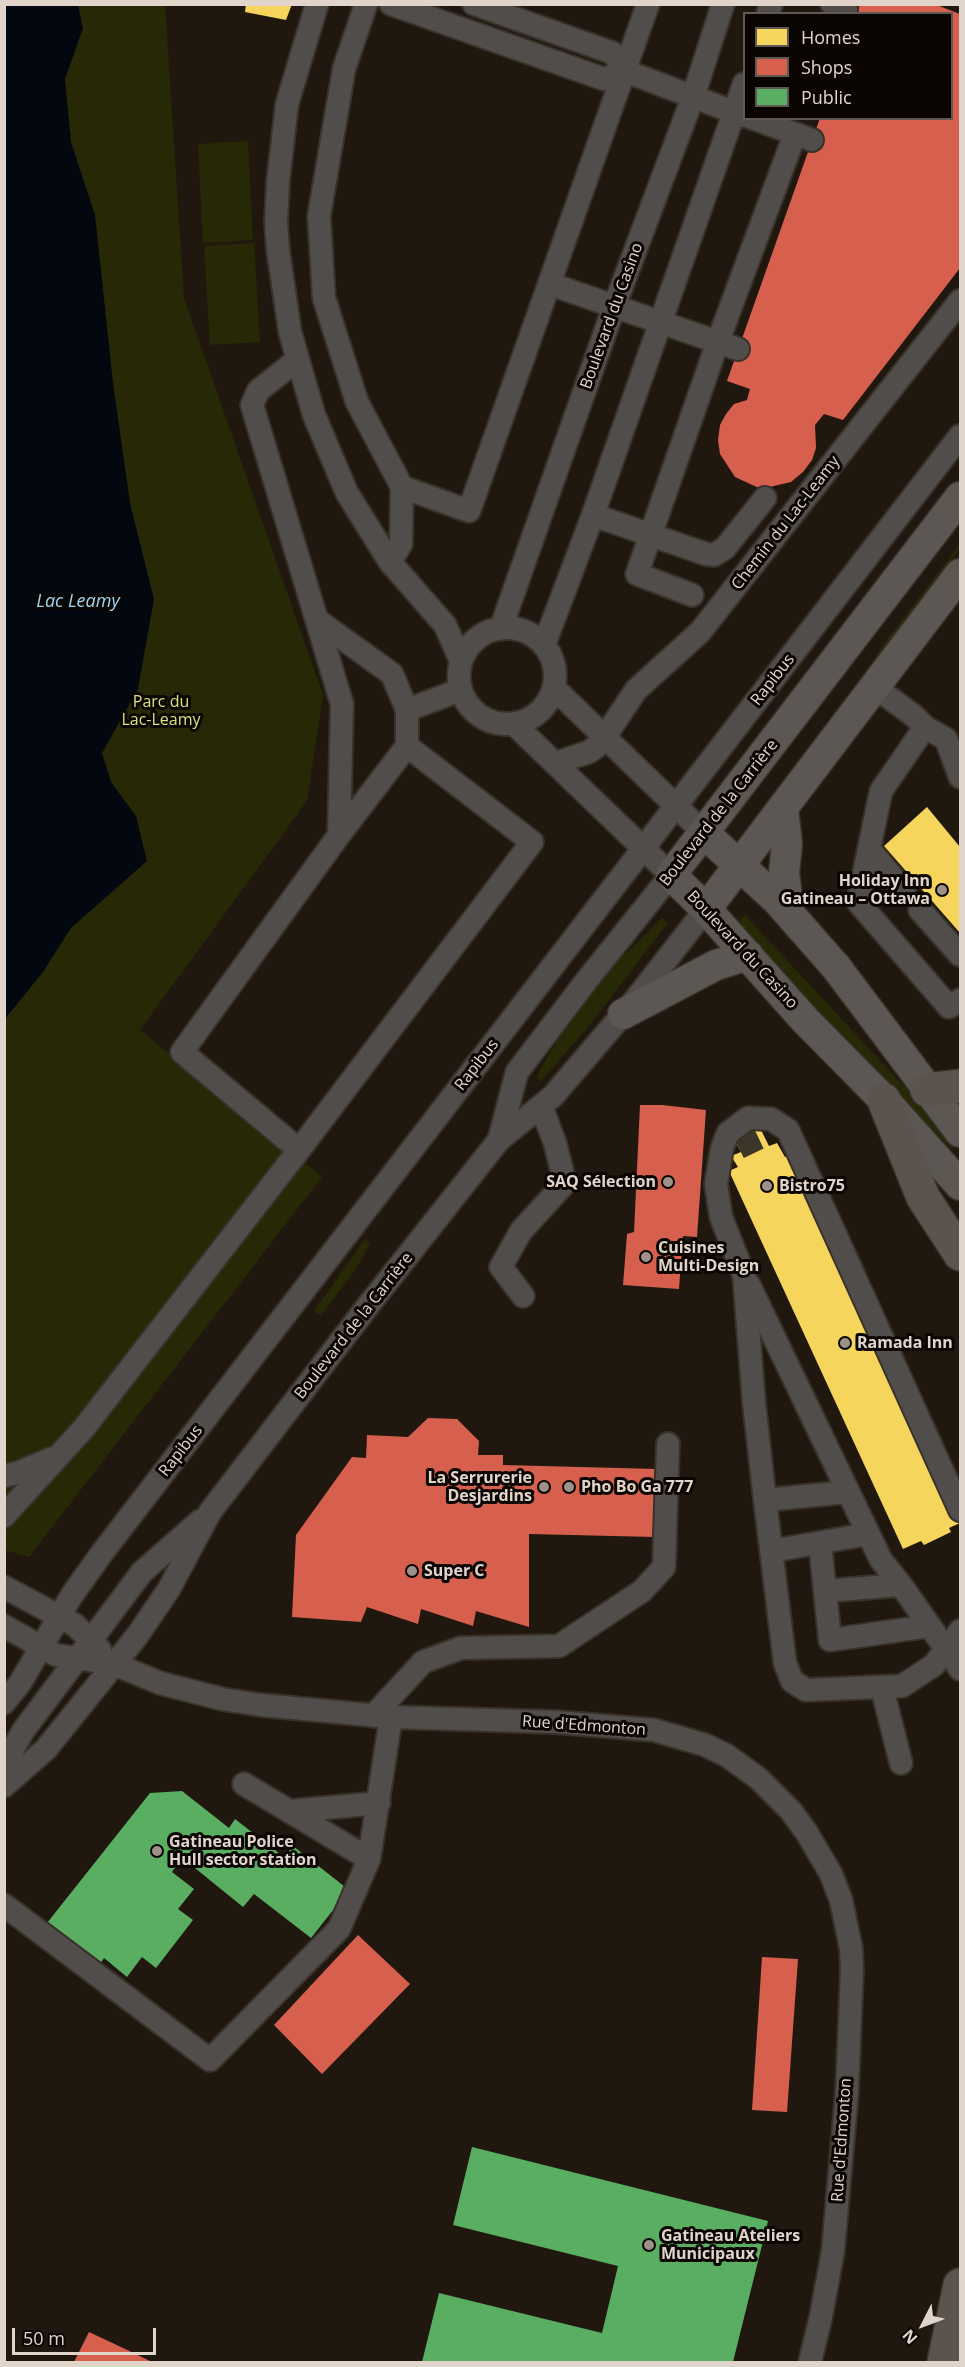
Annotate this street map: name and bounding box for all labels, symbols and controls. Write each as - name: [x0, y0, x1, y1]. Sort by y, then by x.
- legend: [743, 12, 953, 120]
- text: Homes: [801, 25, 860, 49]
- text: Shops: [801, 55, 852, 79]
- text: Public: [801, 85, 852, 109]
- street label: Boulevard du Casino: [577, 240, 647, 392]
- street label: Chemin du Lac-Leamy: [728, 452, 844, 594]
- water label: Lac Leamy: [36, 591, 120, 613]
- street label: Rapibus: [747, 651, 799, 709]
- park label: Parc du Lac-Leamy: [121, 692, 201, 730]
- street label: Boulevard de la Carrière: [656, 736, 782, 890]
- place label: Holiday Inn Gatineau – Ottawa: [781, 871, 930, 909]
- marker: Holiday Inn Gatineau – Ottawa: [935, 883, 949, 897]
- street label: Boulevard du Casino: [682, 887, 802, 1013]
- street label: Rapibus: [451, 1036, 503, 1094]
- place label: SAQ Sélection: [546, 1172, 656, 1192]
- marker: SAQ Sélection: [661, 1175, 675, 1189]
- place label: Bistro75: [779, 1176, 845, 1196]
- marker: Bistro75: [760, 1179, 774, 1193]
- place label: Cuisines Multi-Design: [658, 1238, 759, 1276]
- street label: Boulevard de la Carrière: [291, 1249, 417, 1403]
- marker: Cuisines Multi-Design: [639, 1250, 653, 1264]
- place label: Ramada Inn: [857, 1333, 953, 1353]
- marker: Ramada Inn: [838, 1336, 852, 1350]
- street label: Rapibus: [155, 1422, 207, 1480]
- place label: La Serrurerie Desjardins: [428, 1468, 532, 1506]
- place label: Pho Bo Ga 777: [581, 1477, 693, 1497]
- marker: La Serrurerie Desjardins: [537, 1480, 551, 1494]
- marker: Pho Bo Ga 777: [562, 1480, 576, 1494]
- place label: Super C: [424, 1561, 485, 1581]
- marker: Super C: [405, 1564, 419, 1578]
- street label: Rue d'Edmonton: [521, 1712, 647, 1740]
- place label: Gatineau Police Hull sector station: [169, 1832, 316, 1870]
- marker: Gatineau Police Hull sector station: [150, 1844, 164, 1858]
- street label: Rue d'Edmonton: [828, 2077, 856, 2203]
- place label: Gatineau Ateliers Municipaux: [661, 2226, 800, 2264]
- marker: Gatineau Ateliers Municipaux: [642, 2238, 656, 2252]
- north arrow: [893, 2295, 953, 2355]
- scale bar: [15, 2316, 159, 2354]
- text: N: [897, 2325, 922, 2349]
- text: 50 m: [23, 2326, 65, 2350]

